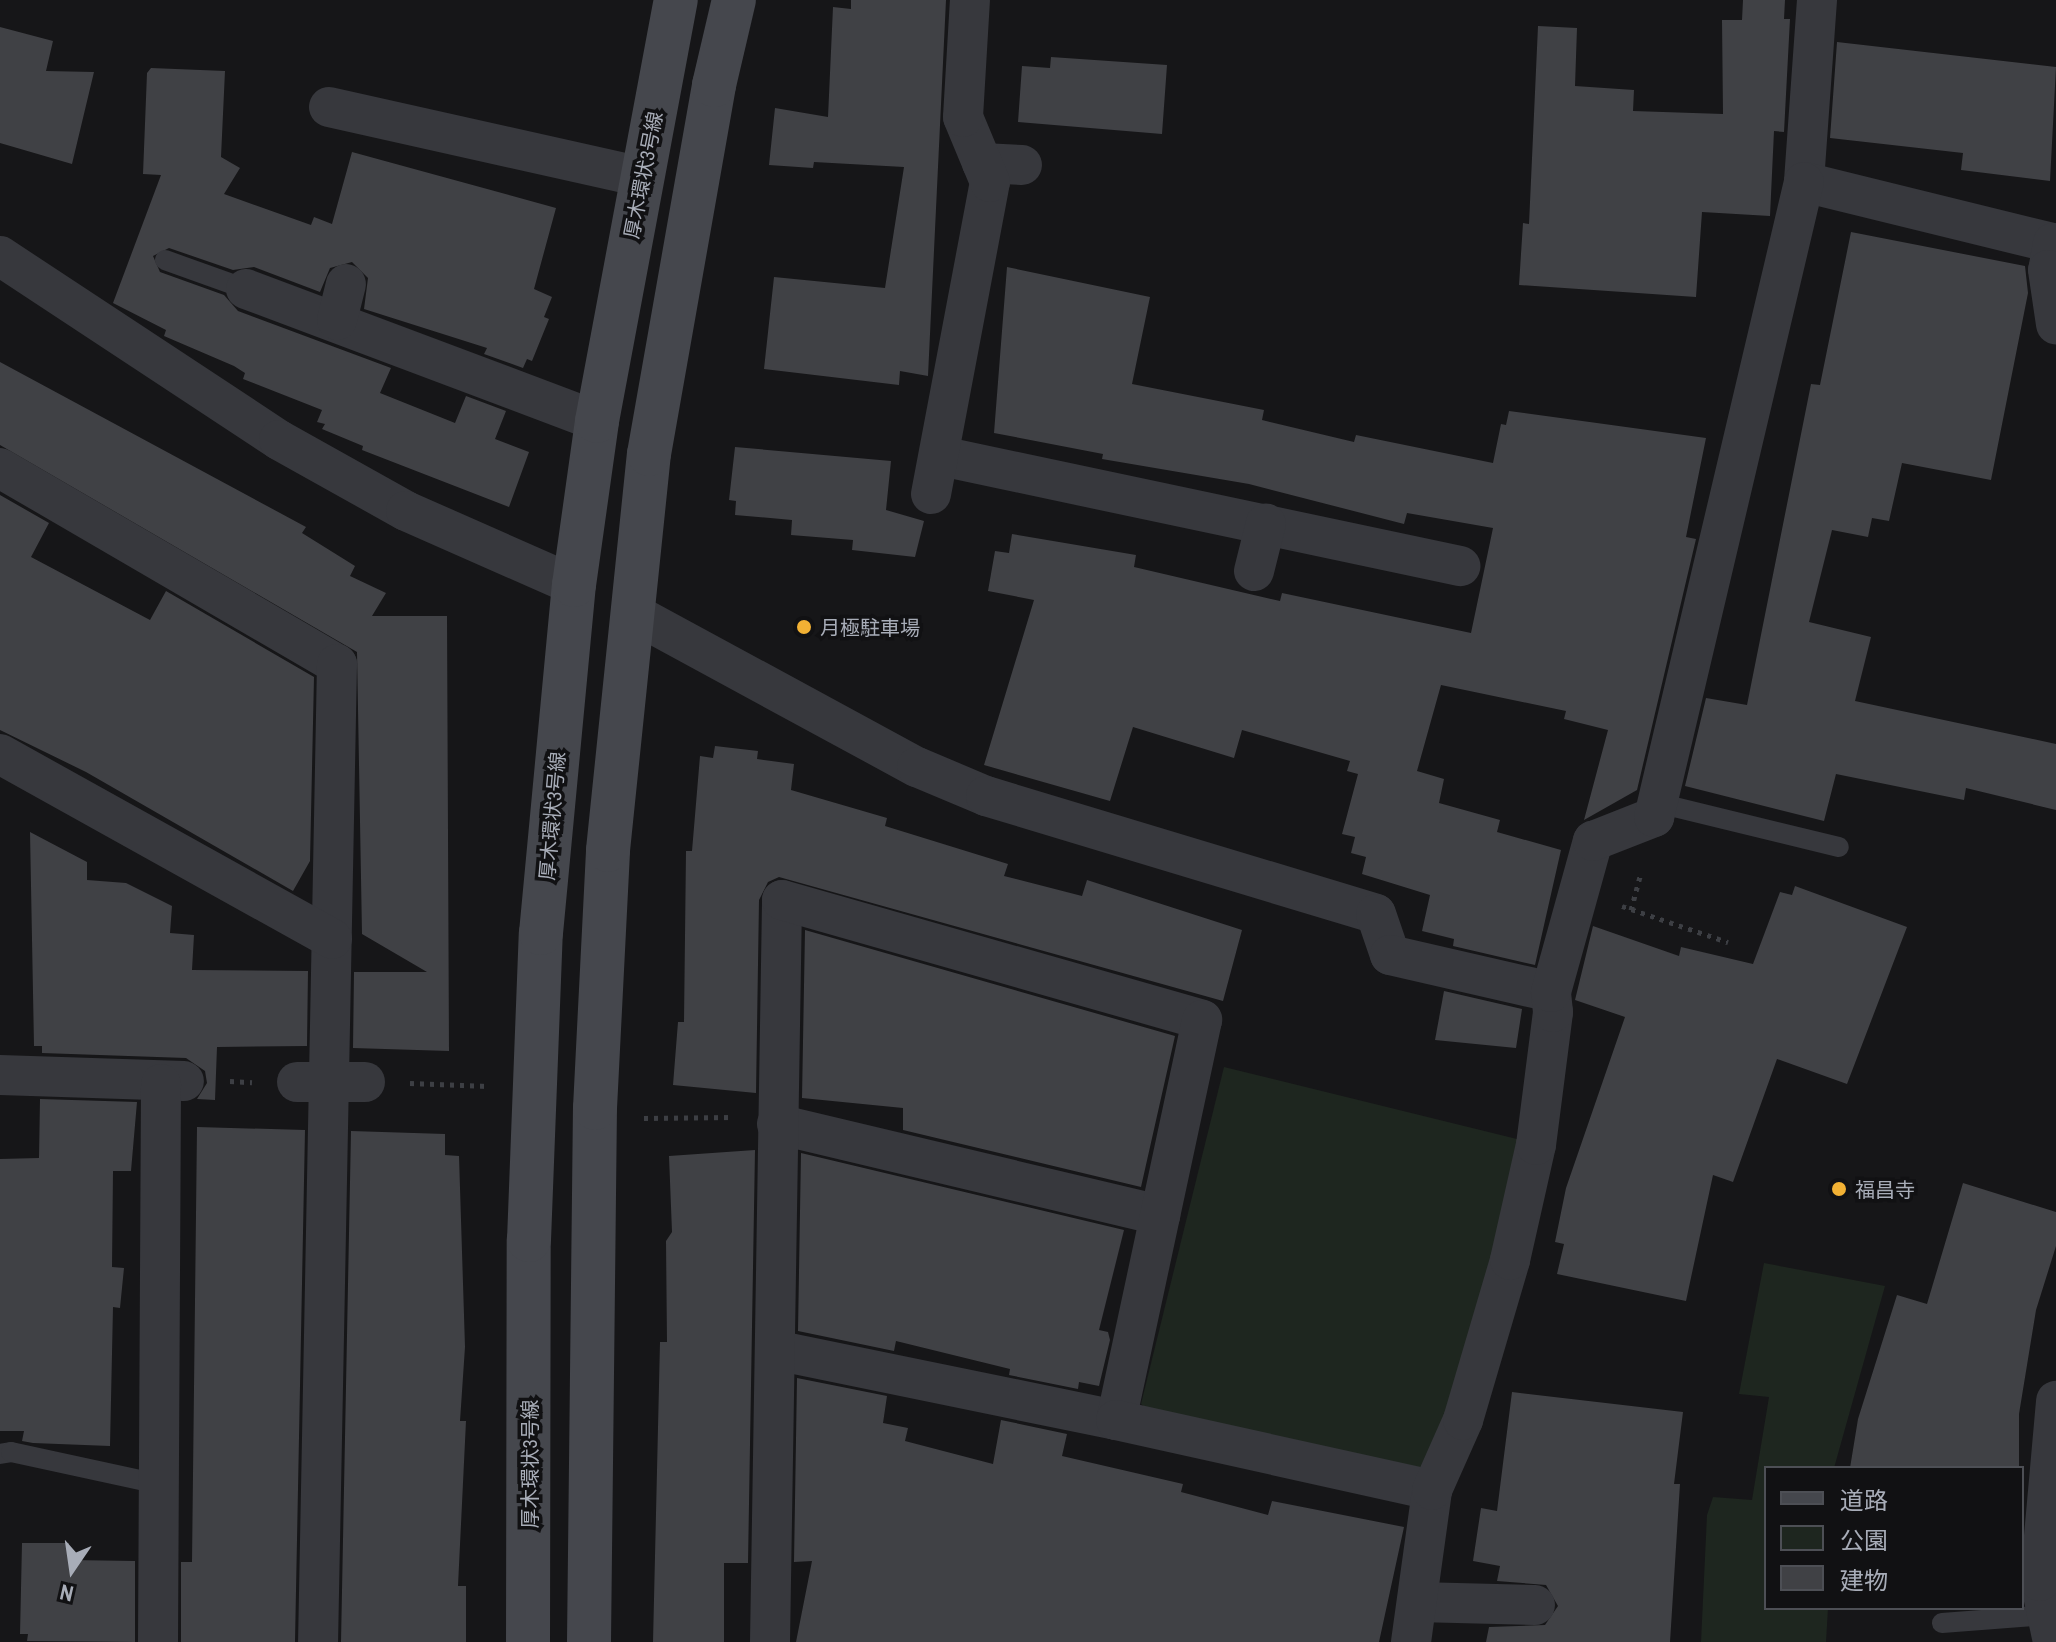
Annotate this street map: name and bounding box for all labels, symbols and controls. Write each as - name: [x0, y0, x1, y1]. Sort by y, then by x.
- street label: 厚木環状3号線: [619, 109, 667, 241]
- place label: 月極駐車場: [820, 615, 920, 639]
- marker: 月極駐車場: [795, 618, 813, 636]
- street label: 厚木環状3号線: [534, 751, 570, 881]
- place label: 福昌寺: [1855, 1177, 1915, 1201]
- marker: 福昌寺: [1830, 1180, 1848, 1198]
- street label: 厚木環状3号線: [517, 1399, 541, 1529]
- legend: [1764, 1466, 2024, 1610]
- text: 道路: [1840, 1484, 1888, 1516]
- text: 公園: [1840, 1524, 1888, 1556]
- north arrow: [32, 1530, 112, 1610]
- text: 建物: [1840, 1564, 1888, 1596]
- text: N: [57, 1577, 76, 1609]

